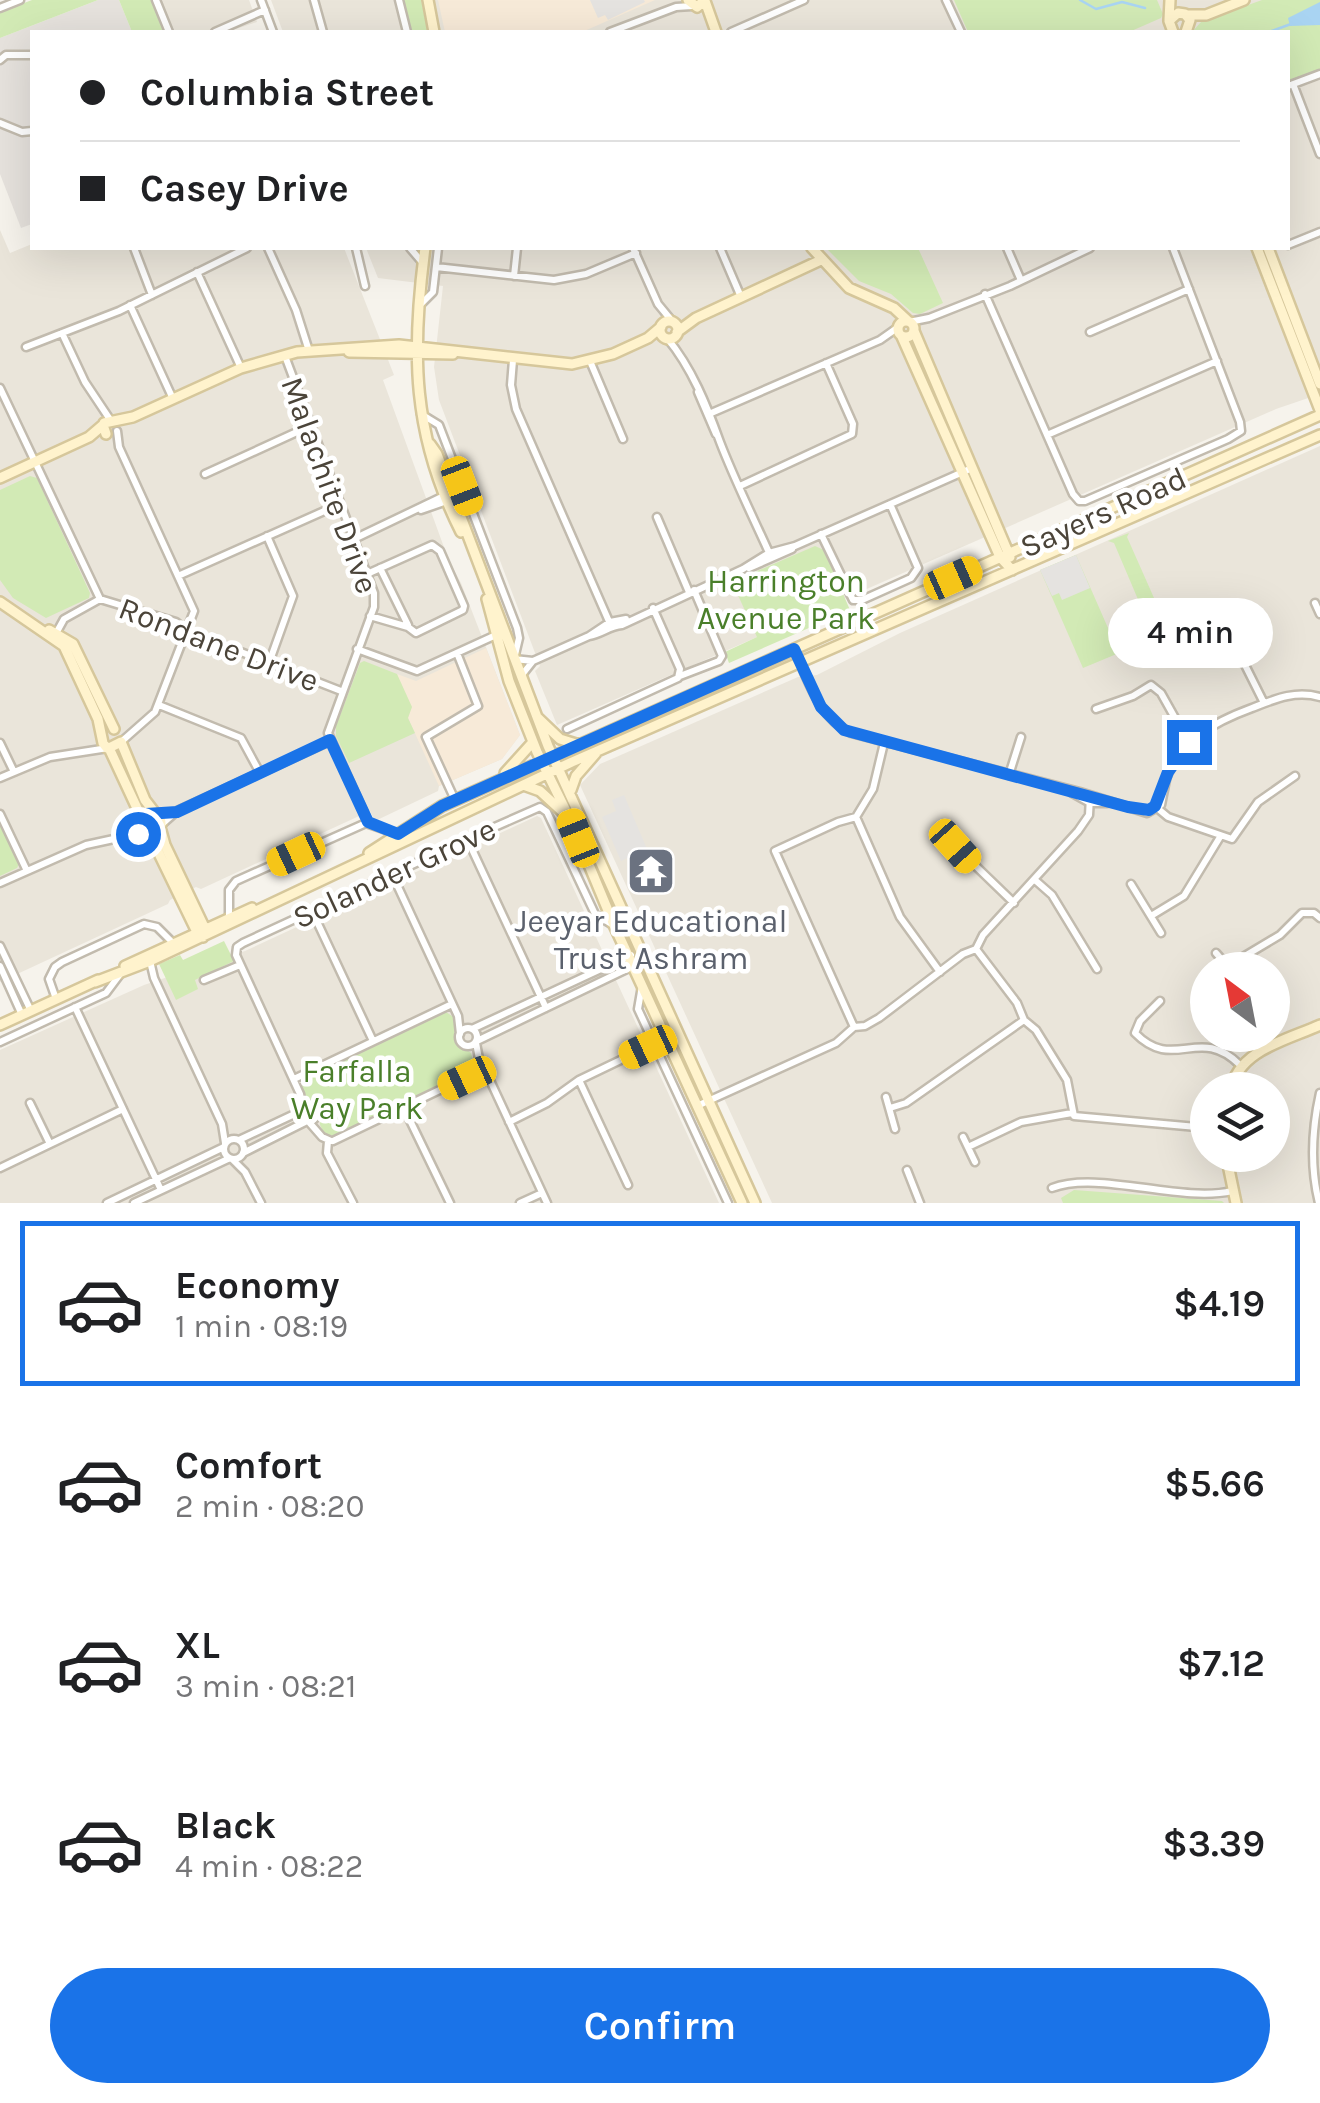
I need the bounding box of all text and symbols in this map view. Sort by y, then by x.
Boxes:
text: Columbia Street [140,70,434,115]
text: Casey Drive [140,166,349,211]
street label: Malachite Drive [273,372,386,598]
car [437,453,487,519]
street label: Sayers Road [1014,459,1192,566]
car [919,552,987,604]
park label: Harrington Avenue Park [697,563,875,637]
street label: Rondane Drive [114,589,324,700]
callout: 4 min [1106,597,1272,667]
text: 4 min [1147,614,1234,651]
route end [1167,720,1212,765]
car [553,805,603,871]
street label: Solander Grove [287,810,501,937]
route start [116,812,161,857]
car [924,814,986,878]
car [262,828,330,880]
temple icon: Jeeyar Educational Trust Ashram [625,845,677,897]
place label: Jeeyar Educational Trust Ashram [515,903,787,977]
north arrow [1190,952,1290,1052]
map controls [1190,952,1290,1172]
car [614,1021,682,1073]
car [433,1052,501,1104]
park label: Farfalla Way Park [291,1053,423,1127]
button: layers [1190,1072,1290,1172]
icon: car [55,1259,145,1349]
text: Economy [175,1263,339,1308]
text: $4.19 [1173,1281,1265,1326]
text: 1 min · 08:19 [175,1308,348,1345]
icon: car [55,1439,145,1529]
text: Comfort [175,1443,322,1488]
text: $5.66 [1164,1461,1265,1506]
text: 2 min · 08:20 [175,1488,364,1525]
icon: car [55,1619,145,1709]
text: XL [175,1623,220,1668]
text: $7.12 [1177,1641,1265,1686]
text: 3 min · 08:21 [175,1668,356,1705]
icon: car [55,1799,145,1889]
text: Black [175,1803,276,1848]
text: $3.39 [1162,1821,1265,1866]
text: 4 min · 08:22 [175,1848,363,1885]
button: Confirm [50,1968,1270,2083]

